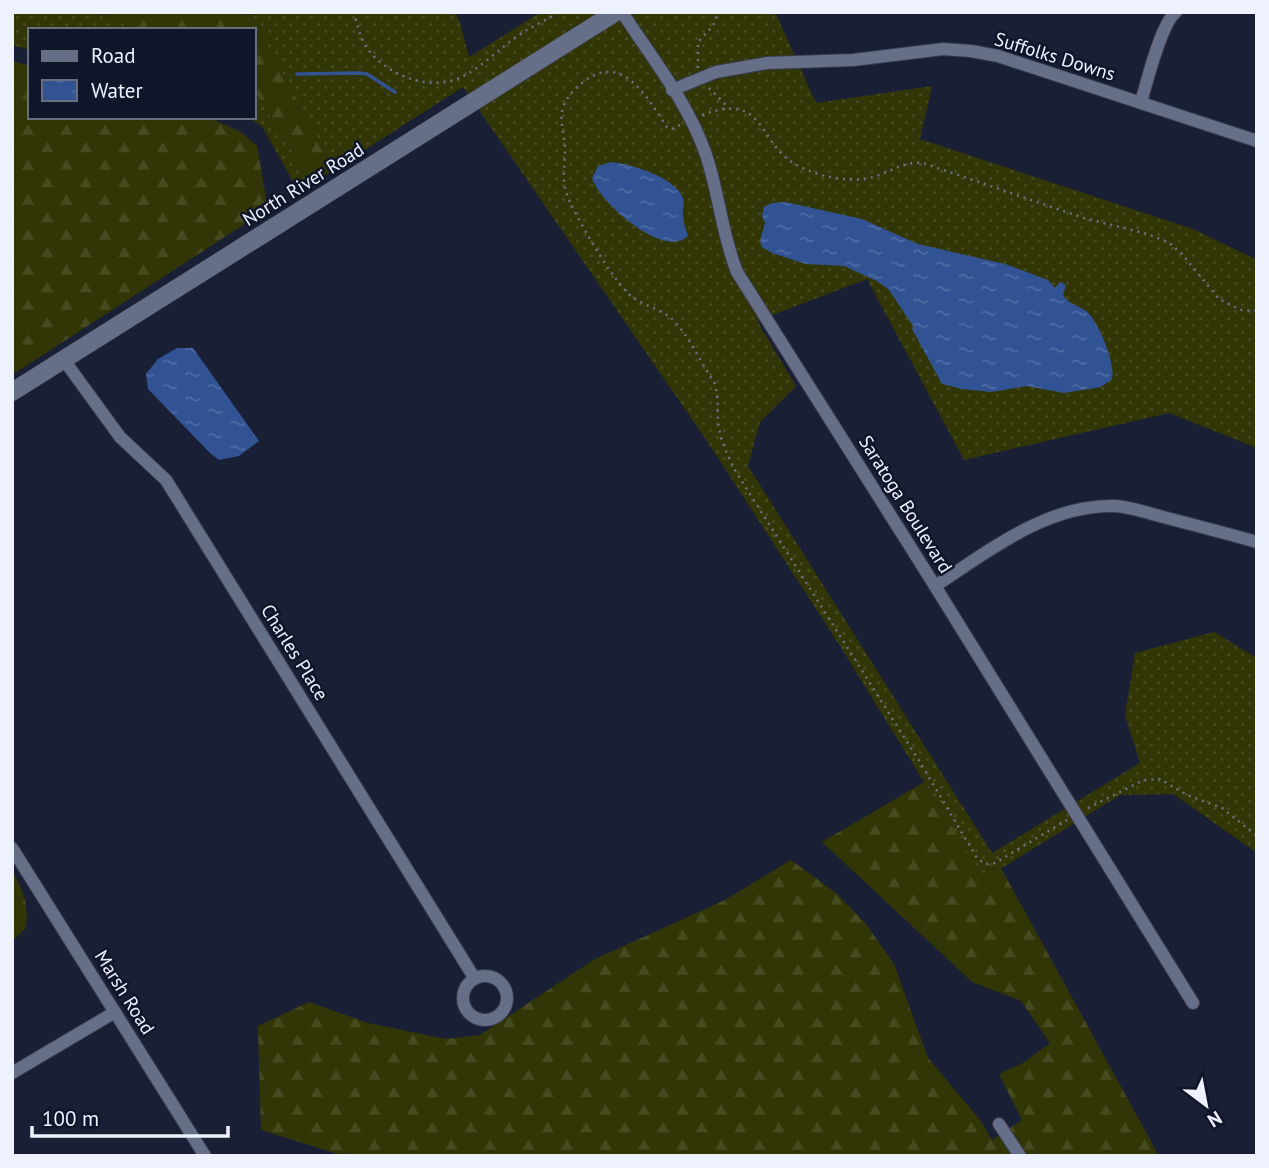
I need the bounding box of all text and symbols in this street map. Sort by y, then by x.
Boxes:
street label: Suffolks Downs [992,26,1118,86]
legend [28,28,256,119]
text: Road [91,42,135,69]
text: Water [91,77,143,104]
street label: North River Road [238,137,368,231]
street label: Saratoga Boulevard [854,431,958,577]
street label: Charles Place [256,600,334,704]
street label: Marsh Road [90,946,160,1038]
north arrow [1171,1070,1241,1140]
scale bar [32,1094,228,1138]
text: 100 m [42,1105,99,1132]
text: N [1203,1106,1227,1133]

